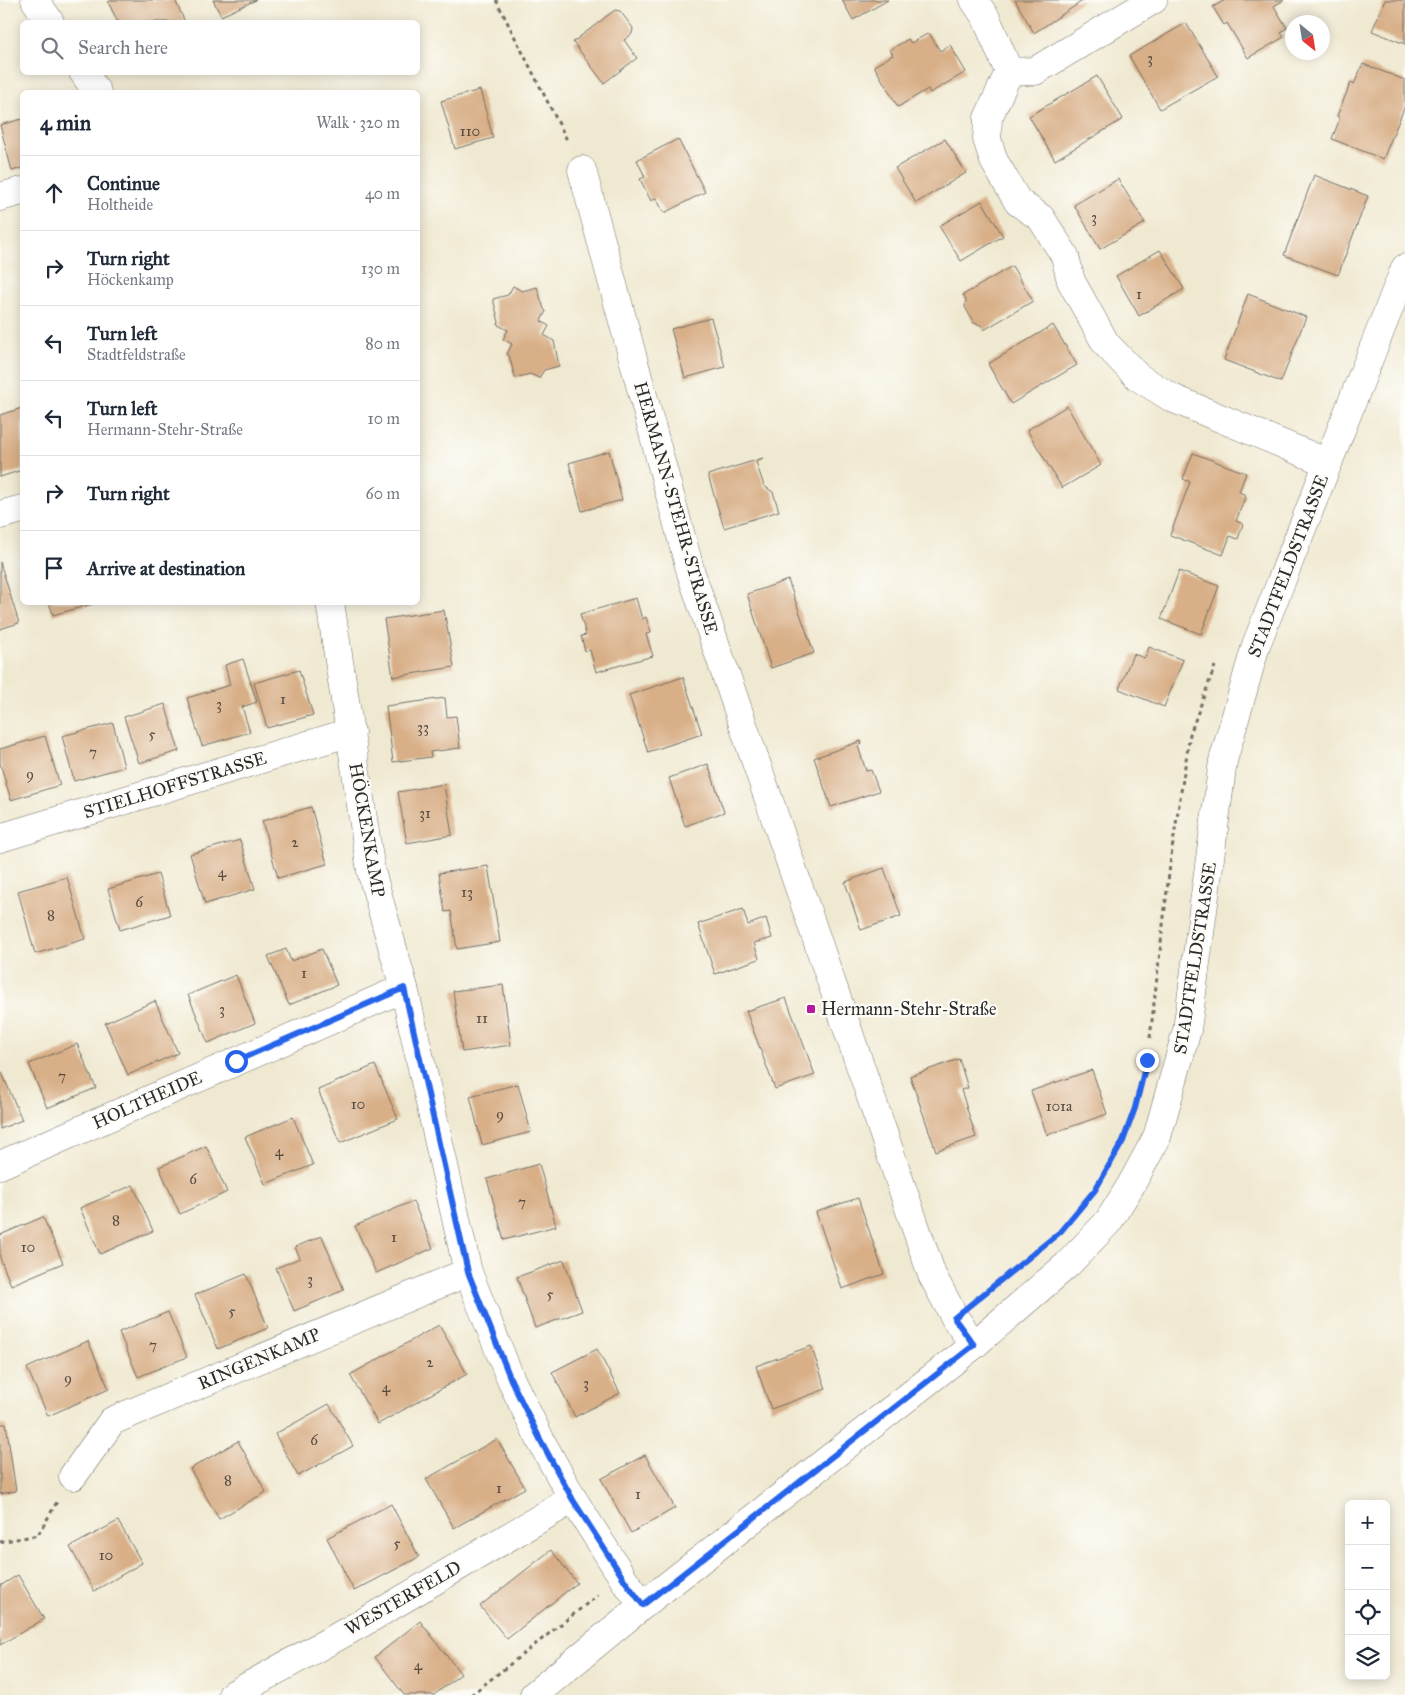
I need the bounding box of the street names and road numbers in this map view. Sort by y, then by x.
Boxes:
street label: HERMANN-STEHR-STRASSE [629,379,723,637]
street label: STADTFELDSTRASSE [1243,471,1333,661]
street label: STIELHOFFSTRASSE [81,747,269,823]
street label: HÖCKENKAMP [344,761,391,899]
street label: STADTFELDSTRASSE [1169,860,1221,1056]
street label: HOLTHEIDE [89,1066,205,1134]
street label: RINGENKAMP [195,1323,323,1395]
street label: WESTERFELD [341,1556,465,1640]

